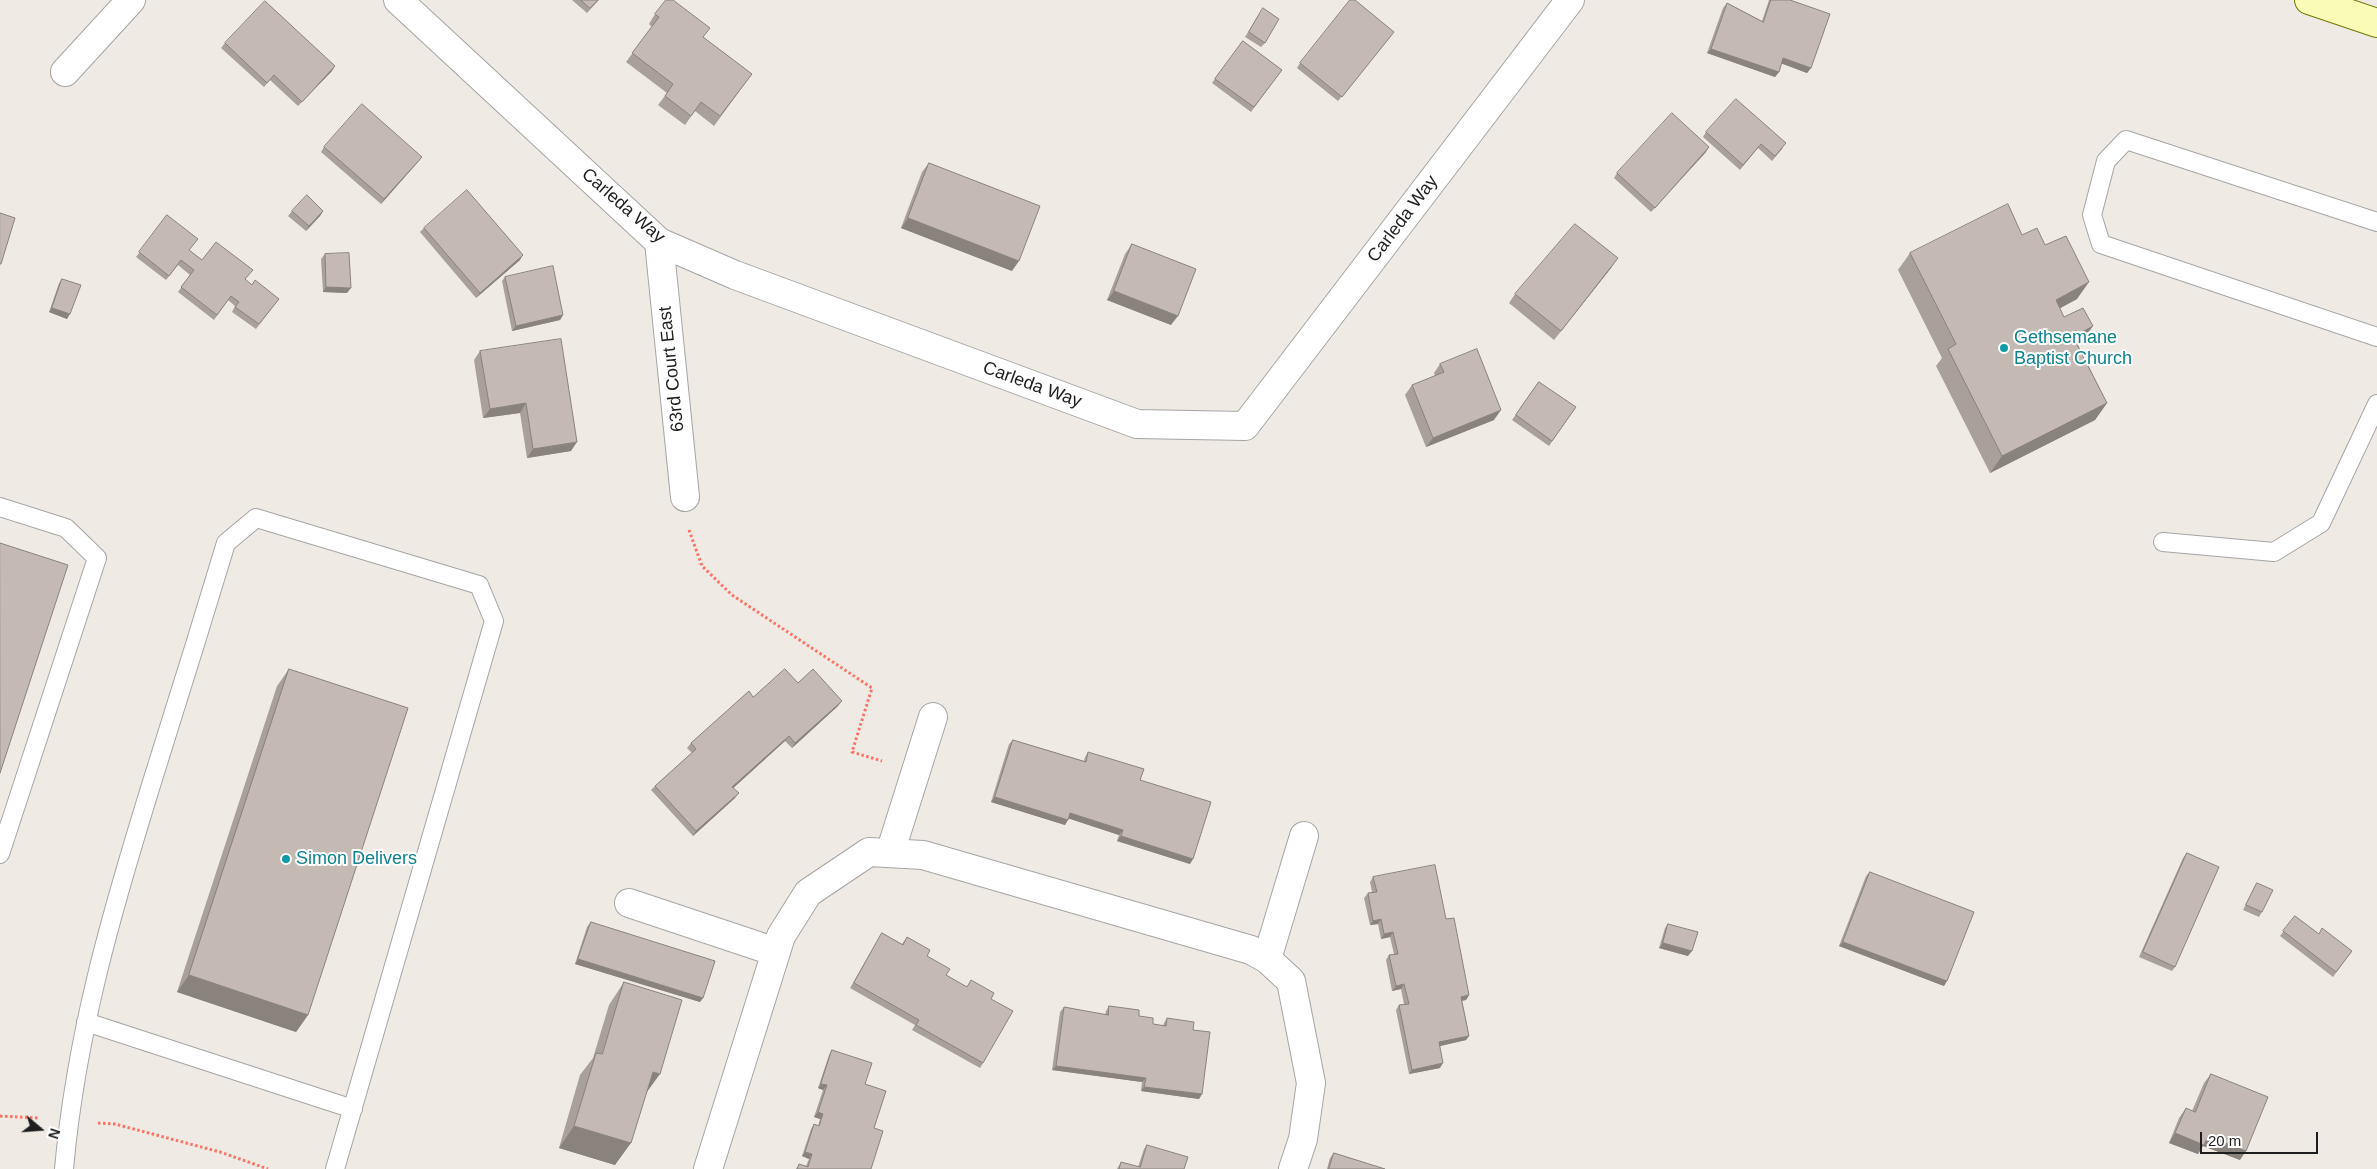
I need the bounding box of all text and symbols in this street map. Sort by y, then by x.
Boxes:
street label: Carleda Way [577,164,669,248]
street label: Carleda Way [1363,171,1443,267]
street label: 63rd Court East [655,305,689,433]
place label: Gethsemane Baptist Church [2014,327,2132,369]
marker: Gethsemane Baptist Church [1998,342,2010,354]
street label: Carleda Way [980,357,1084,413]
place label: Simon Delivers [296,848,417,870]
marker: Simon Delivers [280,853,292,865]
north arrow [15,1104,65,1154]
scale bar [2202,1122,2320,1154]
text: N [45,1126,63,1141]
text: 20 m [2208,1132,2241,1149]

